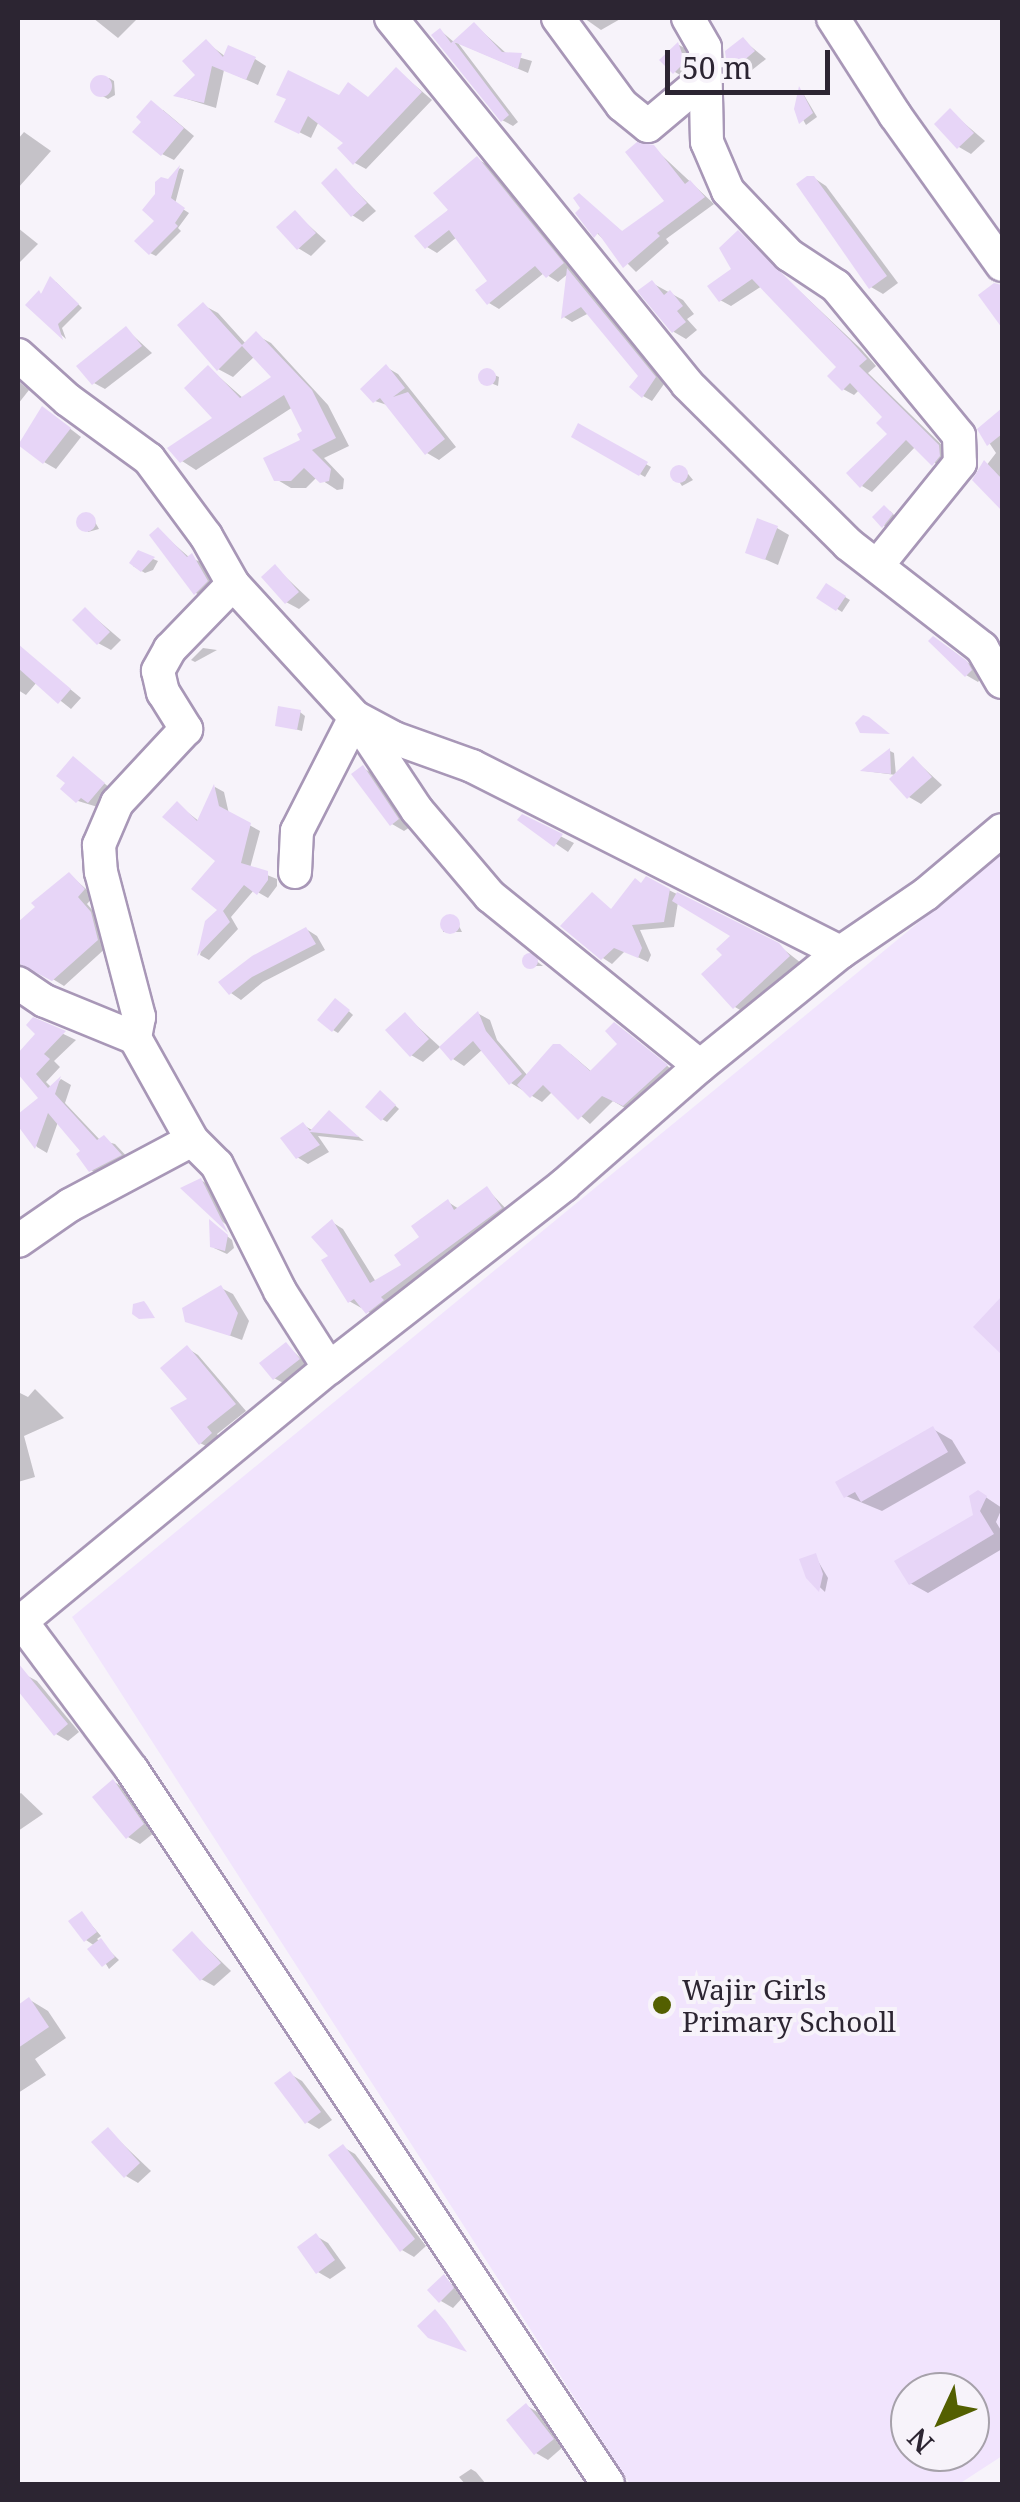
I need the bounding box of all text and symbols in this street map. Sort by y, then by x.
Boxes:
scale bar [670,30,835,92]
text: 50 m [682,47,752,88]
place label: Wajir Girls Primary Schooll [682,1972,896,2038]
marker: Wajir Girls Primary Schooll [651,1994,673,2016]
north arrow [890,2372,990,2472]
text: N [899,2420,941,2463]

